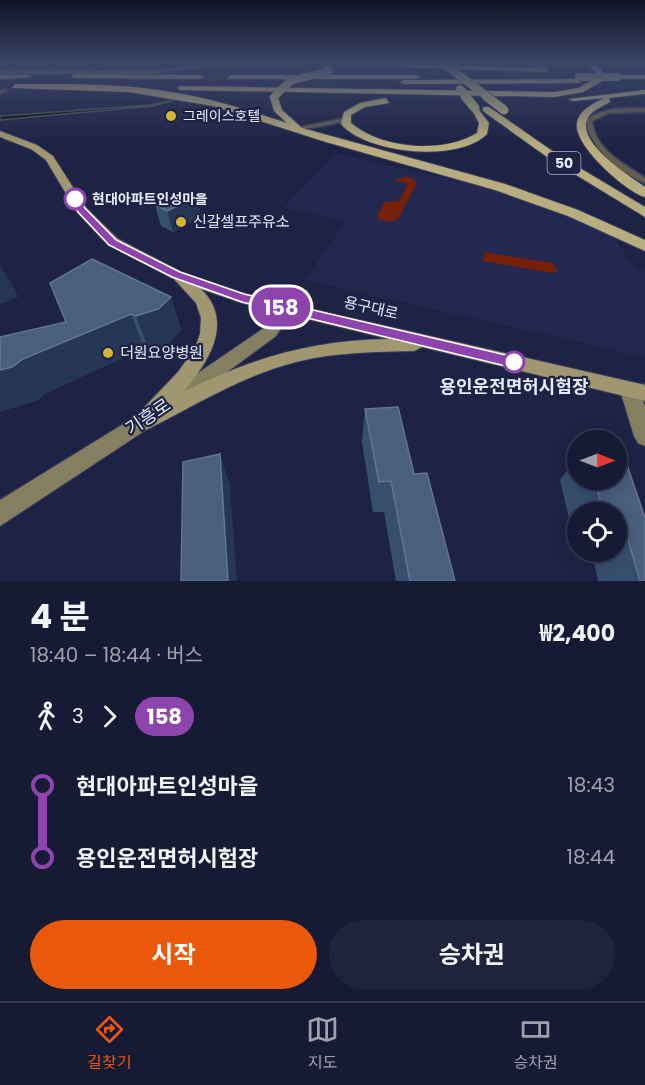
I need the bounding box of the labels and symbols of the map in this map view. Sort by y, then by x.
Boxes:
place label: 그레이스호텔 [183,106,260,126]
marker: 그레이스호텔 [164,109,178,123]
road number: 50 [548,152,580,174]
marker: 현대아파트인성마을 [64,188,86,210]
place label: 현대아파트인성마을 [92,189,208,209]
place label: 신갈셀프주유소 [193,211,290,232]
marker: 신갈셀프주유소 [174,215,188,229]
line badge: 158 [246,288,316,326]
street label: 용구대로 [342,291,400,324]
place label: 더원요양병원 [120,342,203,363]
marker: 더원요양병원 [101,346,115,360]
marker: 용인운전면허시험장 [503,351,525,373]
place label: 용인운전면허시험장 [439,374,589,399]
street label: 기흥로 [120,392,175,441]
north arrow [567,430,627,490]

